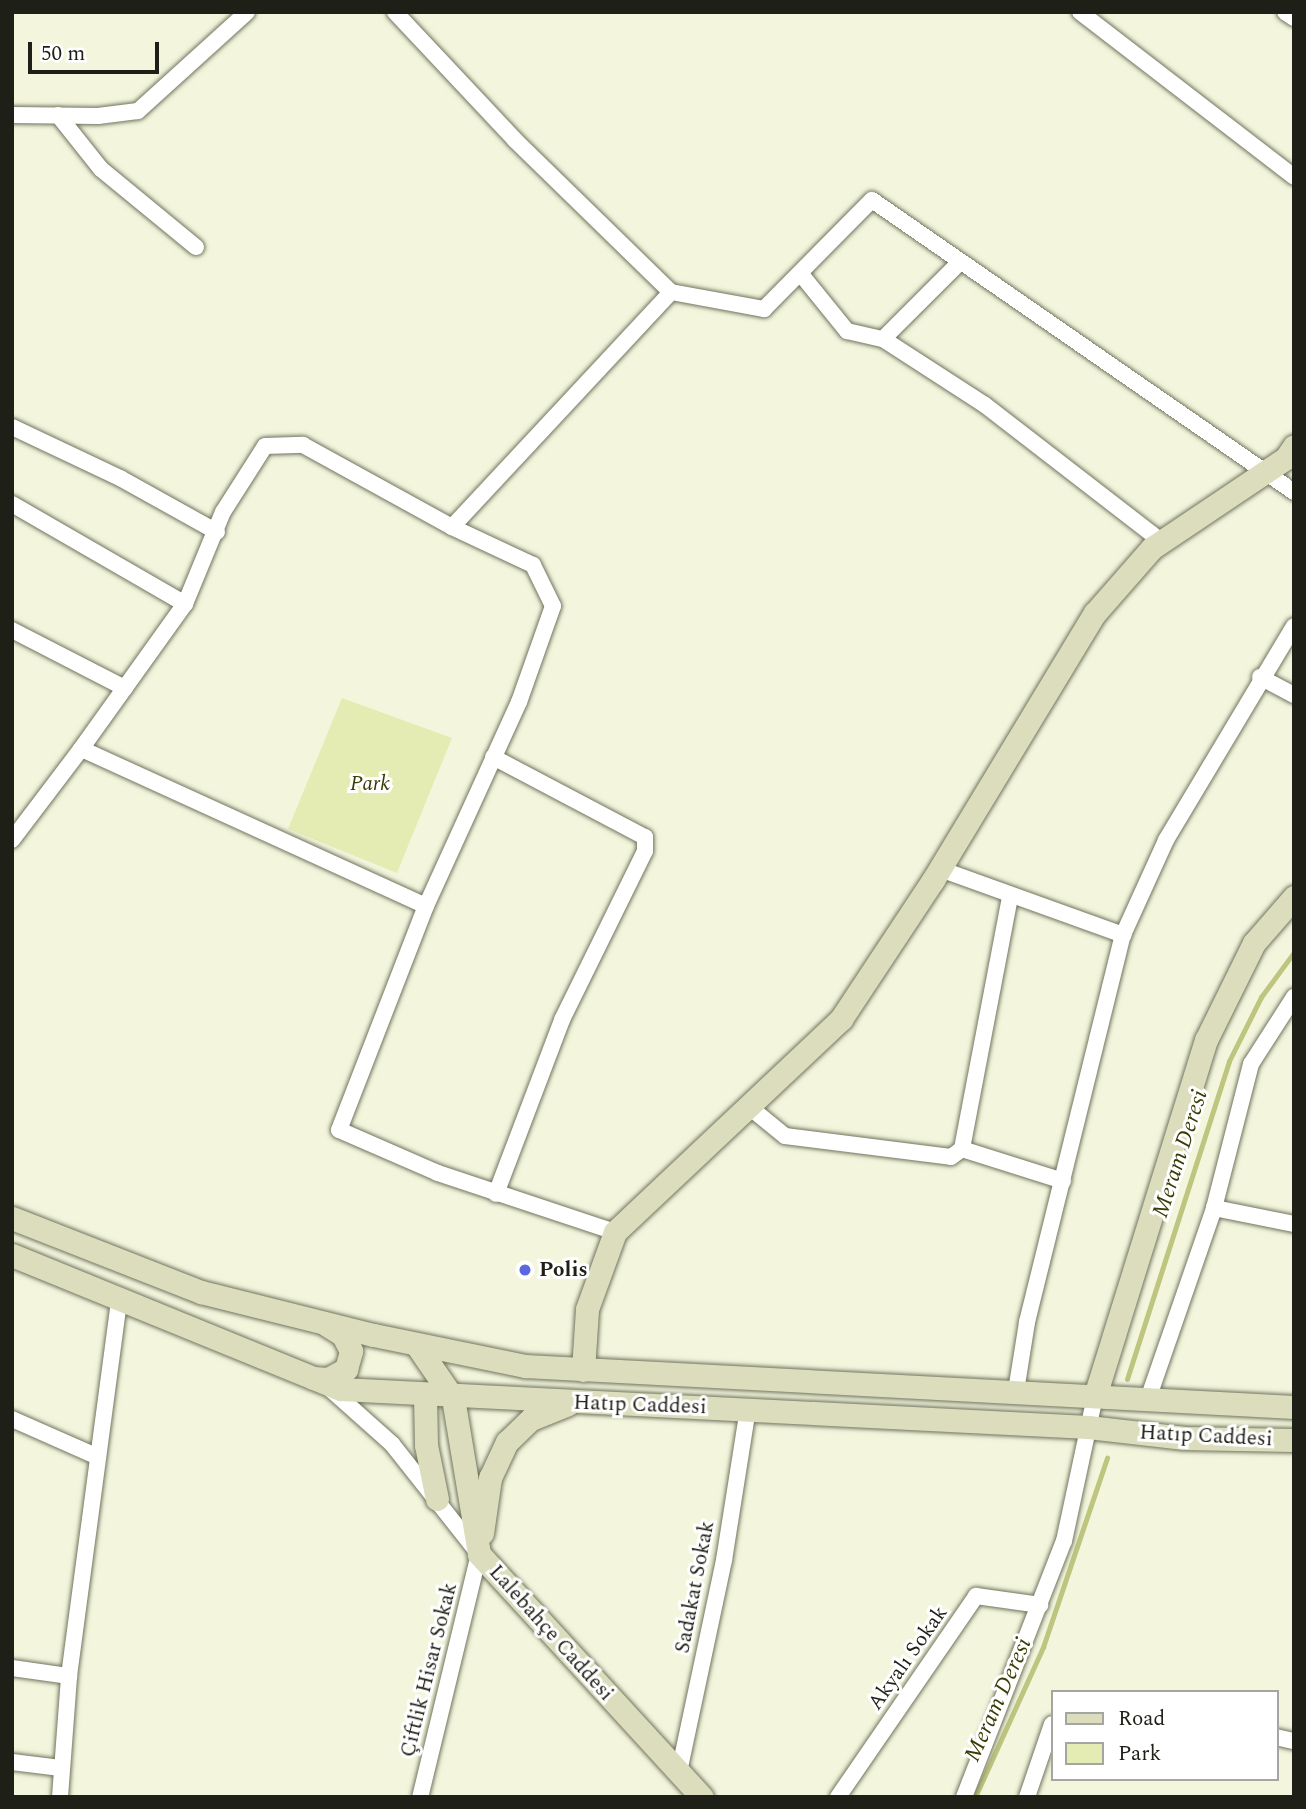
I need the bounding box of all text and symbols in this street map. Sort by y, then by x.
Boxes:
scale bar [32,28,163,72]
text: 50 m [41,38,85,70]
park label: Park [350,771,390,797]
water label: Meram Deresi [1147,1087,1215,1221]
place label: Polis [539,1257,588,1283]
marker: Polis [517,1262,533,1278]
street label: Hatıp Caddesi [573,1390,707,1420]
street label: Hatıp Caddesi [1139,1420,1273,1452]
street label: Sadakat Sokak [670,1519,720,1655]
street label: Lalebahçe Caddesi [483,1560,619,1706]
street label: Çiftlik Hisar Sokak [395,1580,463,1760]
street label: Akyalı Sokak [863,1601,953,1715]
water label: Meram Deresi [959,1634,1039,1766]
legend [1050,1690,1278,1781]
text: Road [1118,1703,1165,1735]
text: Park [1118,1738,1161,1770]

